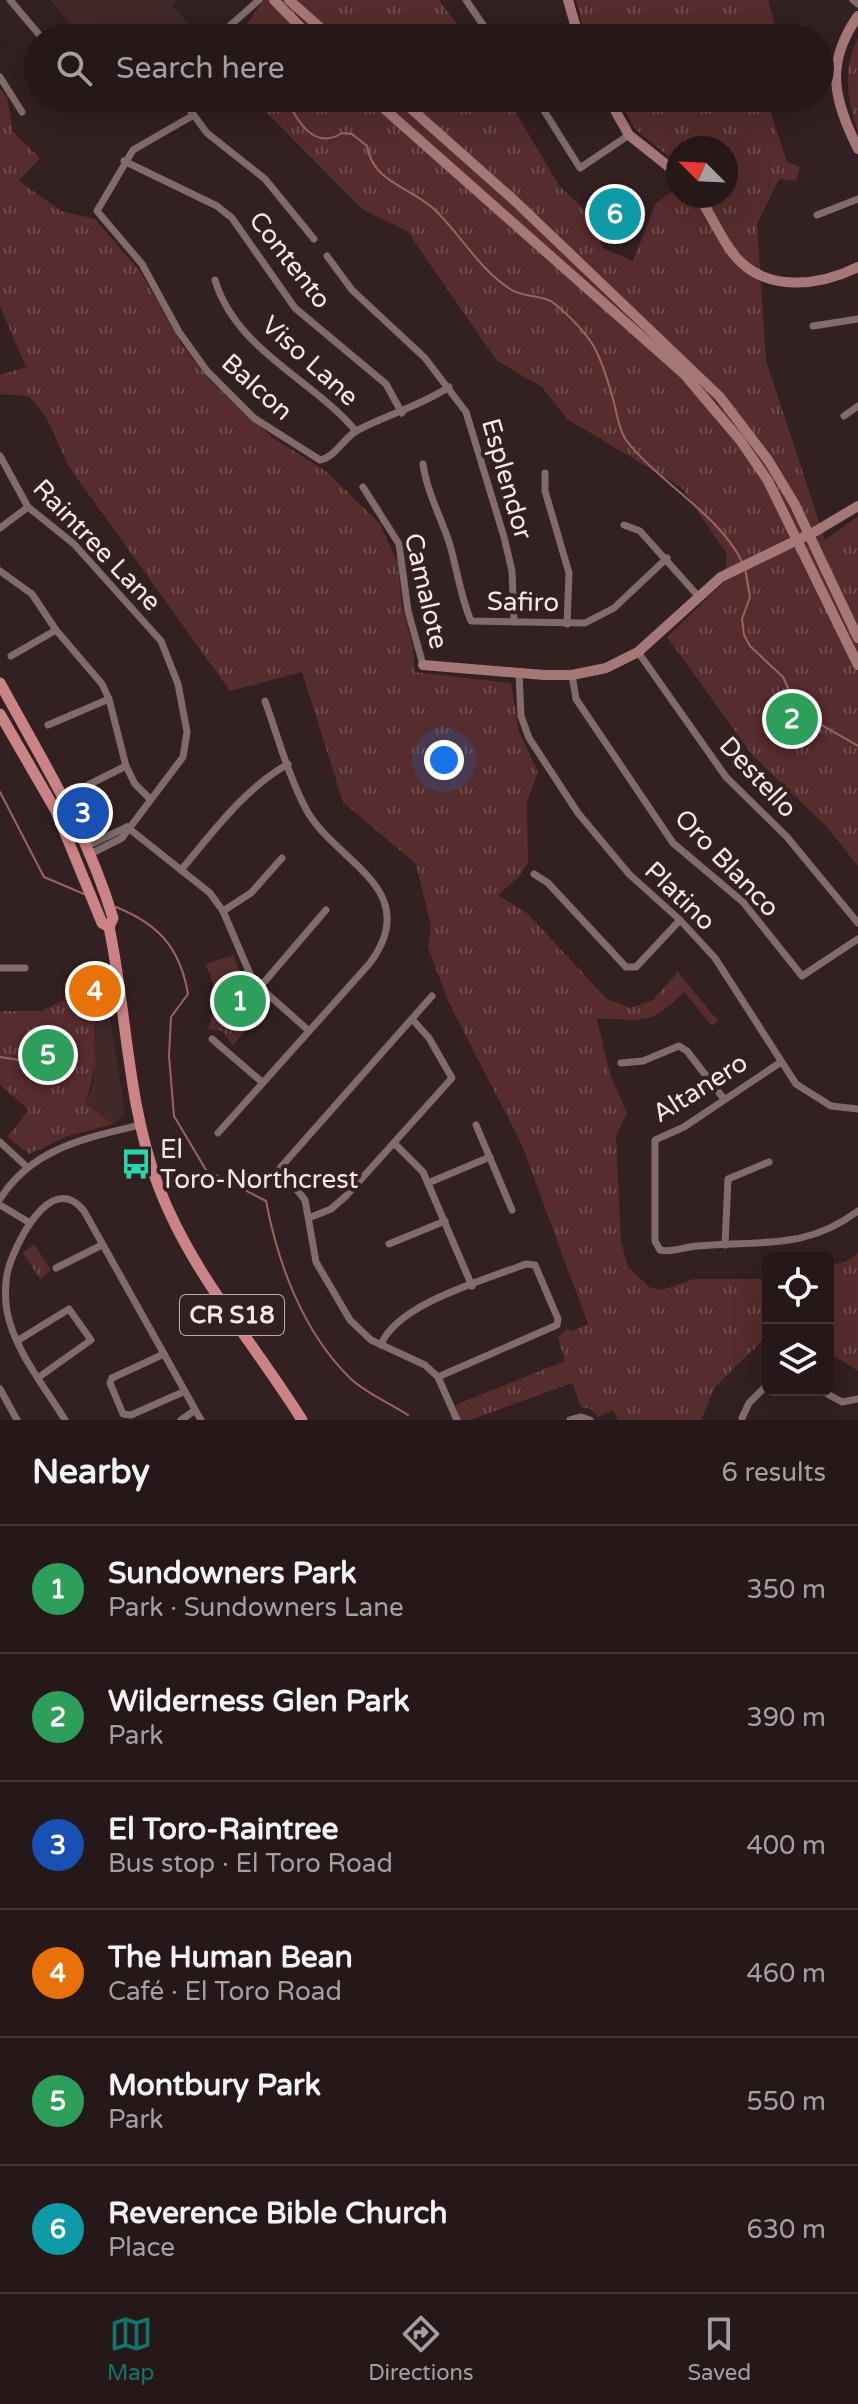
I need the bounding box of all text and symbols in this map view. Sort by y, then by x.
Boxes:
search box [24,24,834,112]
icon: search [52,46,96,90]
text: Search here [116,50,285,87]
north arrow [666,136,738,208]
pin: 6 [589,184,641,244]
street label: Contento [243,205,337,315]
street label: Viso Lane [255,310,365,412]
street label: Balcon [215,347,299,427]
street label: Esplendor [475,415,539,543]
street label: Raintree Lane [26,473,168,617]
street label: Camalote [398,530,454,652]
street label: Safiro [487,586,559,618]
pin: 2 [766,689,818,749]
street label: Destello [713,730,803,824]
your location [424,740,464,780]
pin: 3 [57,783,109,843]
street label: Oro Blanco [668,803,786,923]
street label: Platino [638,855,722,937]
pin: 4 [69,961,121,1021]
pin: 1 [214,971,266,1031]
pin: 5 [22,1025,74,1085]
street label: Altanero [647,1047,753,1129]
place label: El Toro-Northcrest [160,1134,359,1195]
bus stop icon: El Toro-Northcrest [119,1147,153,1181]
map controls [762,1252,834,1396]
button: locate [762,1252,834,1324]
road number: CR S18 [180,1295,284,1335]
button: layers [762,1324,834,1396]
text: Nearby [32,1452,150,1493]
text: 6 results [721,1457,826,1488]
text: Sundowners Park [108,1555,357,1592]
text: 1 [50,1574,66,1605]
text: 350 m [746,1574,826,1605]
text: Park · Sundowners Lane [108,1592,404,1623]
text: Wilderness Glen Park [108,1683,410,1720]
text: 2 [50,1702,66,1733]
text: 390 m [746,1702,826,1733]
text: Park [108,1720,164,1751]
text: El Toro-Raintree [108,1811,339,1848]
text: 3 [50,1830,66,1861]
text: 400 m [746,1830,826,1861]
text: Bus stop · El Toro Road [108,1848,393,1879]
text: The Human Bean [108,1939,353,1976]
text: 4 [50,1958,66,1989]
text: 460 m [746,1958,826,1989]
text: Café · El Toro Road [108,1976,342,2007]
text: Montbury Park [108,2067,321,2104]
text: 5 [50,2086,66,2117]
text: 550 m [746,2086,826,2117]
text: Park [108,2104,164,2135]
text: Reverence Bible Church [108,2195,448,2232]
text: 6 [50,2214,66,2245]
text: 630 m [746,2214,826,2245]
text: Place [108,2232,175,2263]
tab: Map [107,2312,154,2386]
tab: Directions [368,2312,474,2386]
tab: Saved [687,2312,751,2386]

